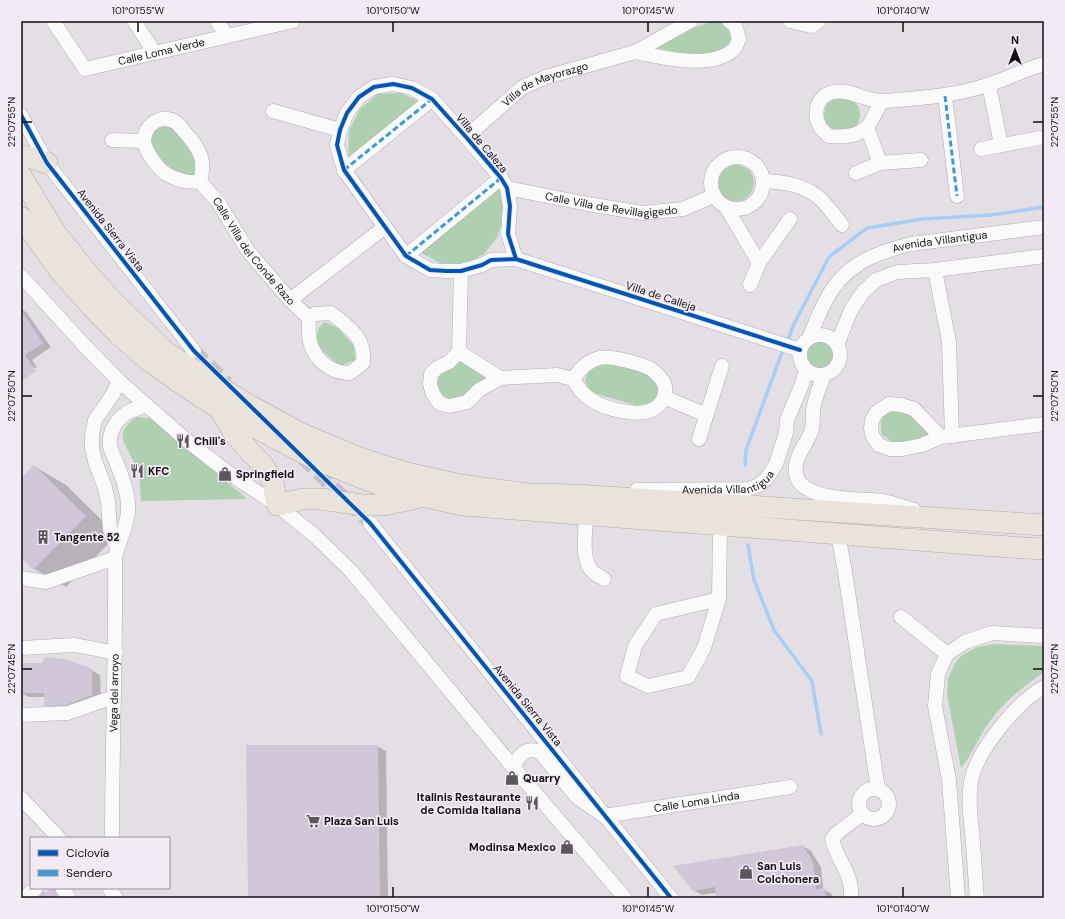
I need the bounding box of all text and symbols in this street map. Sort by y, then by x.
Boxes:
text: 101°01'55"W [112,4,165,17]
text: 101°01'50"W [366,4,420,17]
text: 101°01'45"W [622,4,674,17]
text: 101°01'40"W [876,4,930,17]
north arrow [995,30,1035,70]
text: N [1011,33,1019,47]
street label: Calle Loma Verde [116,35,206,68]
street label: Villa de Mayorazgo [499,59,590,110]
text: 22°07'55"N [5,97,18,147]
text: 22°07'55"N [1048,97,1061,147]
street label: Villa de Caleza [453,110,511,176]
street label: Avenida Sierra Vista [74,186,148,274]
street label: Calle Villa de Revillagigedo [544,189,678,220]
street label: Calle Villa del Conde Razo [210,194,298,308]
street label: Avenida Villantigua [890,227,988,256]
street label: Villa de Calleja [624,278,698,314]
text: 22°07'50"N [5,370,18,422]
text: 22°07'50"N [1048,370,1061,422]
restaurant icon: Chili's [175,433,191,449]
place label: Chili's [194,434,226,448]
restaurant icon: KFC [129,463,145,479]
place label: KFC [148,464,169,478]
shop icon: Springfield [217,466,233,482]
place label: Springfield [236,467,294,481]
street label: Avenida Villantigua [682,468,777,497]
building icon: Tangente 52 [35,529,51,545]
place label: Tangente 52 [54,530,120,544]
text: 22°07'45"N [5,644,18,694]
text: 22°07'45"N [1048,644,1061,694]
street label: Vega del arroyo [106,654,122,732]
street label: Avenida Sierra Vista [491,661,565,749]
shop icon: Quarry [504,770,520,786]
place label: Quarry [523,771,561,785]
street label: Calle Loma Linda [653,788,740,815]
place label: Italinis Restaurante de Comida Italiana [417,790,521,817]
restaurant icon: Italinis Restaurante de Comida Italiana [524,795,540,811]
supermarket icon: Plaza San Luis [305,813,321,829]
place label: Plaza San Luis [324,814,399,828]
legend [30,837,170,889]
shop icon: Modinsa Mexico [559,839,575,855]
place label: Modinsa Mexico [469,840,556,854]
text: Ciclovía [66,845,109,861]
place label: San Luis Colchonera [757,859,819,886]
shop icon: San Luis Colchonera [738,864,754,880]
text: Sendero [66,865,112,881]
text: 101°01'50"W [366,902,420,915]
text: 101°01'45"W [622,902,674,915]
text: 101°01'40"W [876,902,930,915]

